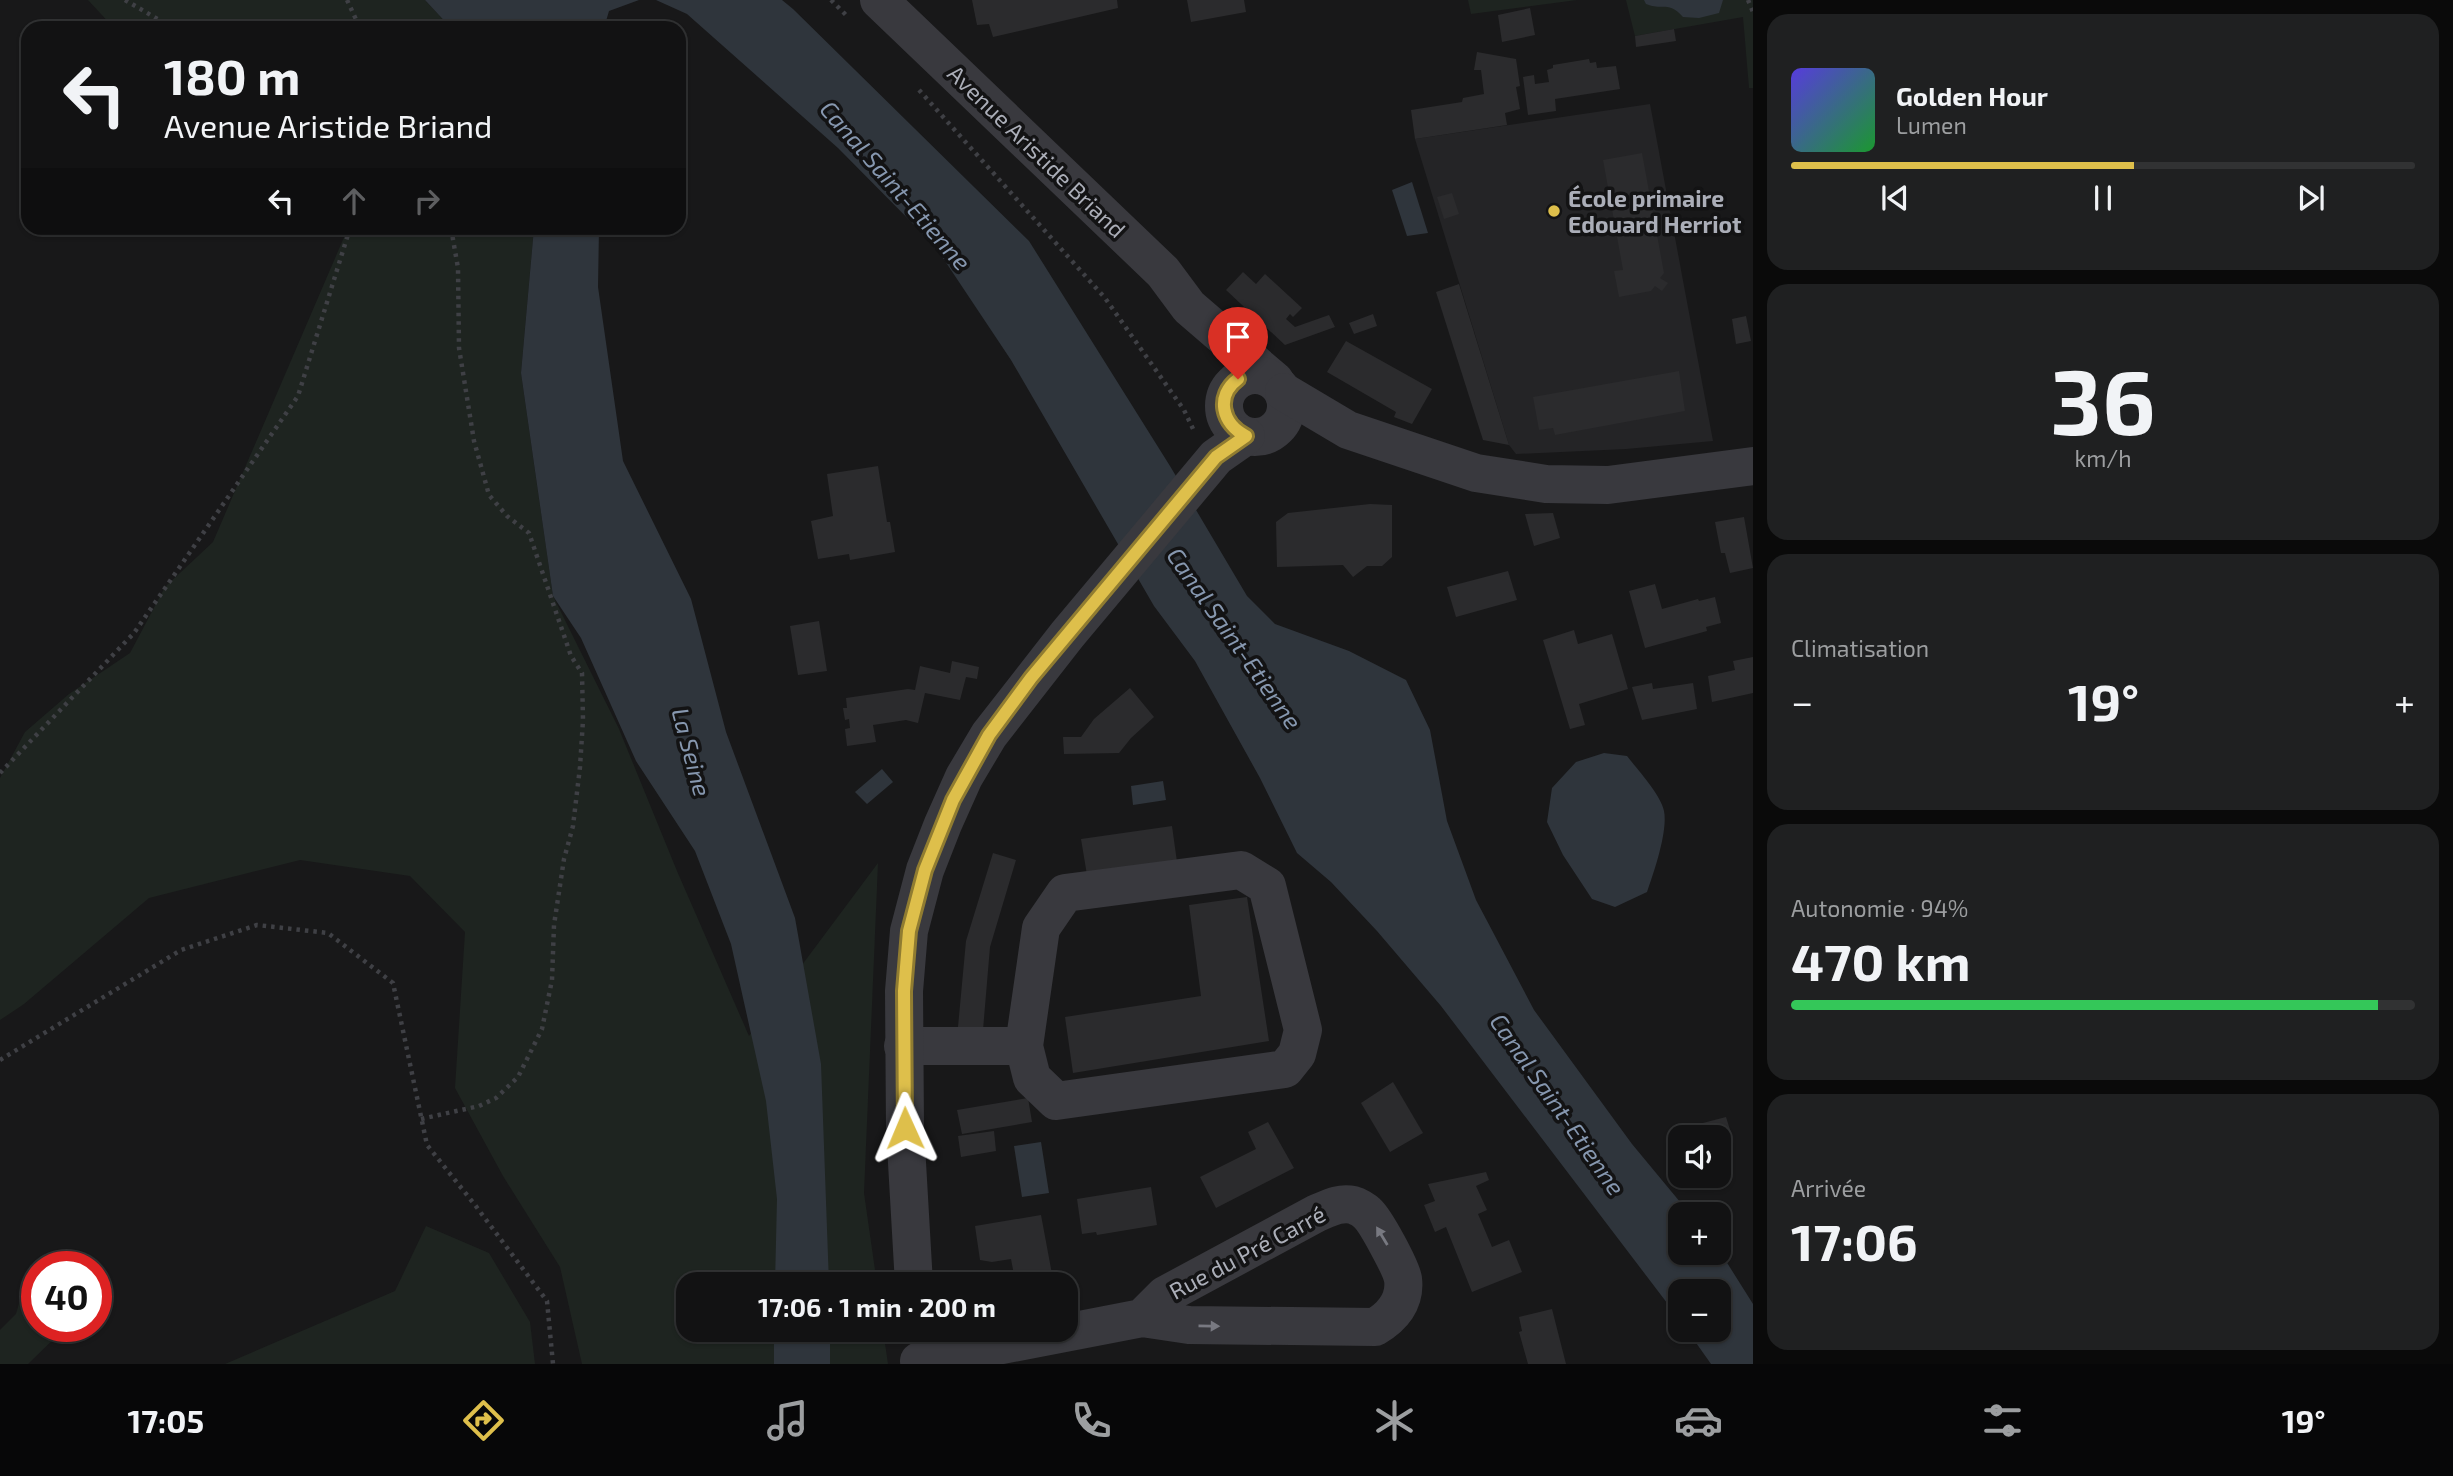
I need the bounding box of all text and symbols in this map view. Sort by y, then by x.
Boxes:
text: 180 m [164,46,300,105]
icon: left [49,49,140,140]
street label: Avenue Aristide Briand [942,59,1132,243]
text: Golden Hour [1896,80,2048,111]
water label: Canal Saint-Etienne [814,94,978,276]
text: Avenue Aristide Briand [164,106,492,144]
text: Lumen [1896,111,1967,139]
icon: previous [1876,179,1914,217]
icon: pause [2084,179,2122,217]
icon: next [2292,179,2330,217]
icon: left [262,182,300,220]
icon: ahead [335,182,373,220]
icon: right [408,182,446,220]
place label: École primaire Edouard Herriot [1568,184,1742,238]
marker: École primaire Edouard Herriot [1546,203,1562,219]
pin [1208,307,1268,379]
icon: arrive [1219,318,1257,356]
text: 36 [2050,344,2156,453]
text: km/h [2074,444,2132,472]
water label: Canal Saint-Etienne [1161,542,1309,735]
text: Climatisation [1791,634,1929,662]
text: 19° [2068,669,2139,731]
text: − [1791,678,1813,724]
text: + [2394,678,2415,724]
water label: La Seine [666,705,718,799]
text: Autonomie · 94% [1791,894,1968,922]
text: 470 km [1791,929,1971,991]
water label: Canal Saint-Etienne [1484,1008,1632,1201]
position arrow [868,1091,942,1165]
map controls [1668,1125,1731,1342]
button: sound [1668,1125,1731,1188]
text: Arrivée [1791,1174,1866,1202]
street label: Rue du Pré Carré [1164,1199,1330,1305]
button: + [1668,1202,1731,1265]
text: 17:06 [1791,1209,1918,1271]
one-way arrow [1375,1227,1388,1246]
speed limit sign: 40 [21,1251,112,1342]
button: − [1668,1279,1731,1342]
text: 17:06 · 1 min · 200 m [758,1291,996,1322]
one-way arrow [1199,1320,1221,1332]
icon: directions [459,1396,508,1445]
icon: music [763,1396,812,1445]
icon: phone [1067,1396,1116,1445]
icon: climate [1370,1396,1419,1445]
icon: car [1674,1396,1723,1445]
icon: filters [1978,1396,2027,1445]
text: 17:05 [127,1401,204,1439]
text: 19° [2282,1401,2326,1439]

